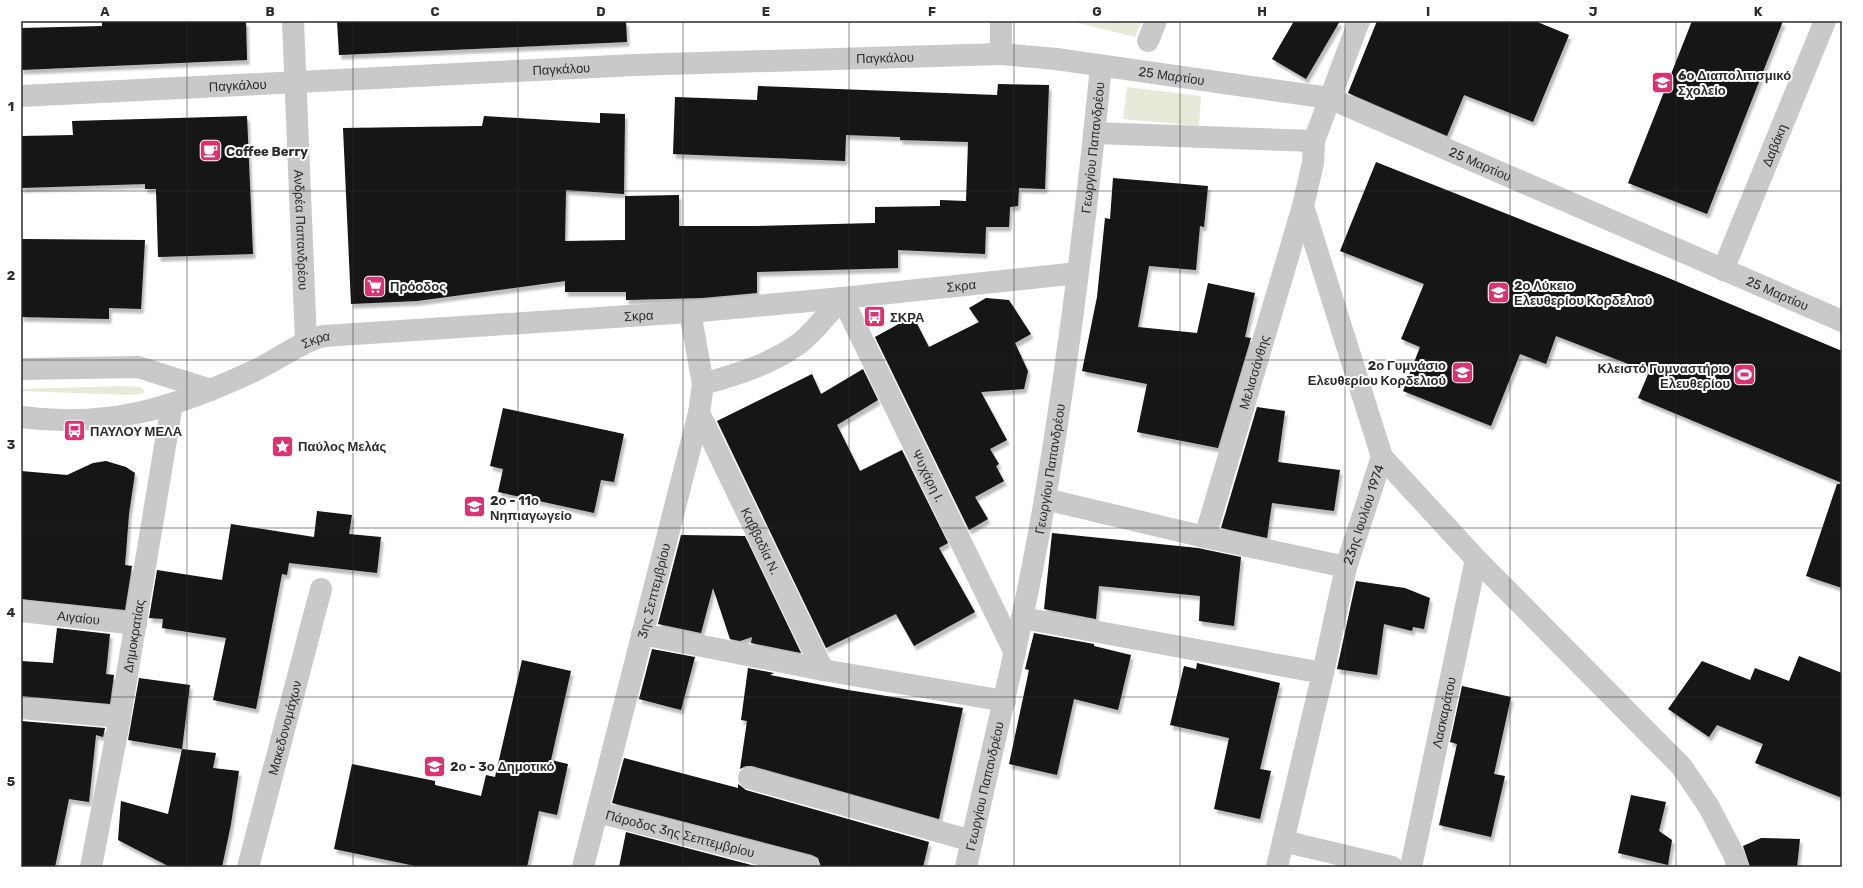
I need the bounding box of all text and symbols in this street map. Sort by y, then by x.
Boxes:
text: A [100,4,110,19]
text: B [265,4,275,19]
text: C [430,4,440,19]
text: D [596,4,606,19]
text: E [762,4,770,19]
text: F [928,4,936,19]
text: G [1092,4,1102,19]
text: H [1257,4,1267,19]
text: I [1426,4,1430,19]
text: J [1589,4,1597,19]
text: K [1754,4,1763,19]
street label: Παγκάλου [856,50,914,66]
street label: Παγκάλου [532,60,591,78]
street label: 25 Μαρτίου [1138,64,1206,88]
place label: 6ο Διαπολιτισμικό Σχολείο [1678,68,1791,98]
school or university icon: 6ο Διαπολιτισμικό Σχολείο [1649,69,1675,95]
street label: Παγκάλου [208,77,267,94]
street label: Γεωργίου Παπανδρέου [1078,81,1107,214]
text: 1 [8,99,14,114]
street label: Δαβάκη [1759,122,1790,169]
cafe icon: Coffee Berry [197,138,223,164]
place label: Coffee Berry [226,144,308,159]
street label: 25 Μαρτίου [1447,144,1514,184]
street label: Ανδρέα Παπανδρέου [291,169,311,290]
text: 2 [7,268,15,283]
supermarket icon: Πρόοδος [361,273,387,299]
street label: 25 Μαρτίου [1744,273,1811,314]
street label: Σκρα [946,277,977,295]
place label: 2ο Λύκειο Ελευθερίου Κορδελιού [1514,278,1653,308]
place label: Πρόοδος [390,279,446,294]
school or university icon: 2ο Λύκειο Ελευθερίου Κορδελιού [1485,279,1511,305]
bus stop icon: ΣΚΡΑ [862,304,888,330]
street label: Σκρα [623,307,654,324]
place label: ΣΚΡΑ [890,310,925,325]
street label: Σκρα [299,329,331,352]
street label: Μελισσάνθης [1236,333,1272,411]
place label: 2ο Γυμνάσιο Ελευθερίου Κορδελιού [1308,358,1446,388]
school or university icon: 2ο Γυμνάσιο Ελευθερίου Κορδελιού [1449,359,1475,385]
place label: Κλειστό Γυμναστήριο Ελευθερίου [1597,361,1730,391]
sports icon: Κλειστό Γυμναστήριο Ελευθερίου [1732,362,1758,388]
street label: Γεωργίου Παπανδρέου [1032,403,1068,535]
bus stop icon: ΠΑΥΛΟΥ ΜΕΛΑ [61,418,87,444]
place label: ΠΑΥΛΟΥ ΜΕΛΑ [90,424,183,439]
place icon: Παύλος Μελάς [269,433,295,459]
text: 3 [7,437,16,452]
place label: Παύλος Μελάς [298,439,387,454]
street label: Ψυχάρη Ι. [909,447,947,505]
street label: 23ης Ιουλίου 1974 [1340,463,1387,567]
place label: 2ο - 11ο Νηπιαγωγείο [490,493,572,523]
school or university icon: 2ο - 11ο Νηπιαγωγείο [461,494,487,520]
street label: Καββαδία Ν. [738,505,783,577]
street label: 3ης Σεπτεμβρίου [635,542,673,640]
street label: Δημοκρατίας [121,598,147,674]
text: 4 [7,605,16,620]
street label: Αιγαίου [56,608,101,628]
street label: Λασκαράτου [1429,676,1459,749]
street label: Μακεδονομάχων [265,679,305,777]
street label: Γεωργίου Παπανδρέου [963,720,1007,852]
school or university icon: 2ο - 3ο Δημοτικό [421,753,447,779]
place label: 2ο - 3ο Δημοτικό [450,759,554,774]
text: 5 [7,774,15,789]
street label: Πάροδος 3ης Σεπτεμβρίου [604,807,756,861]

